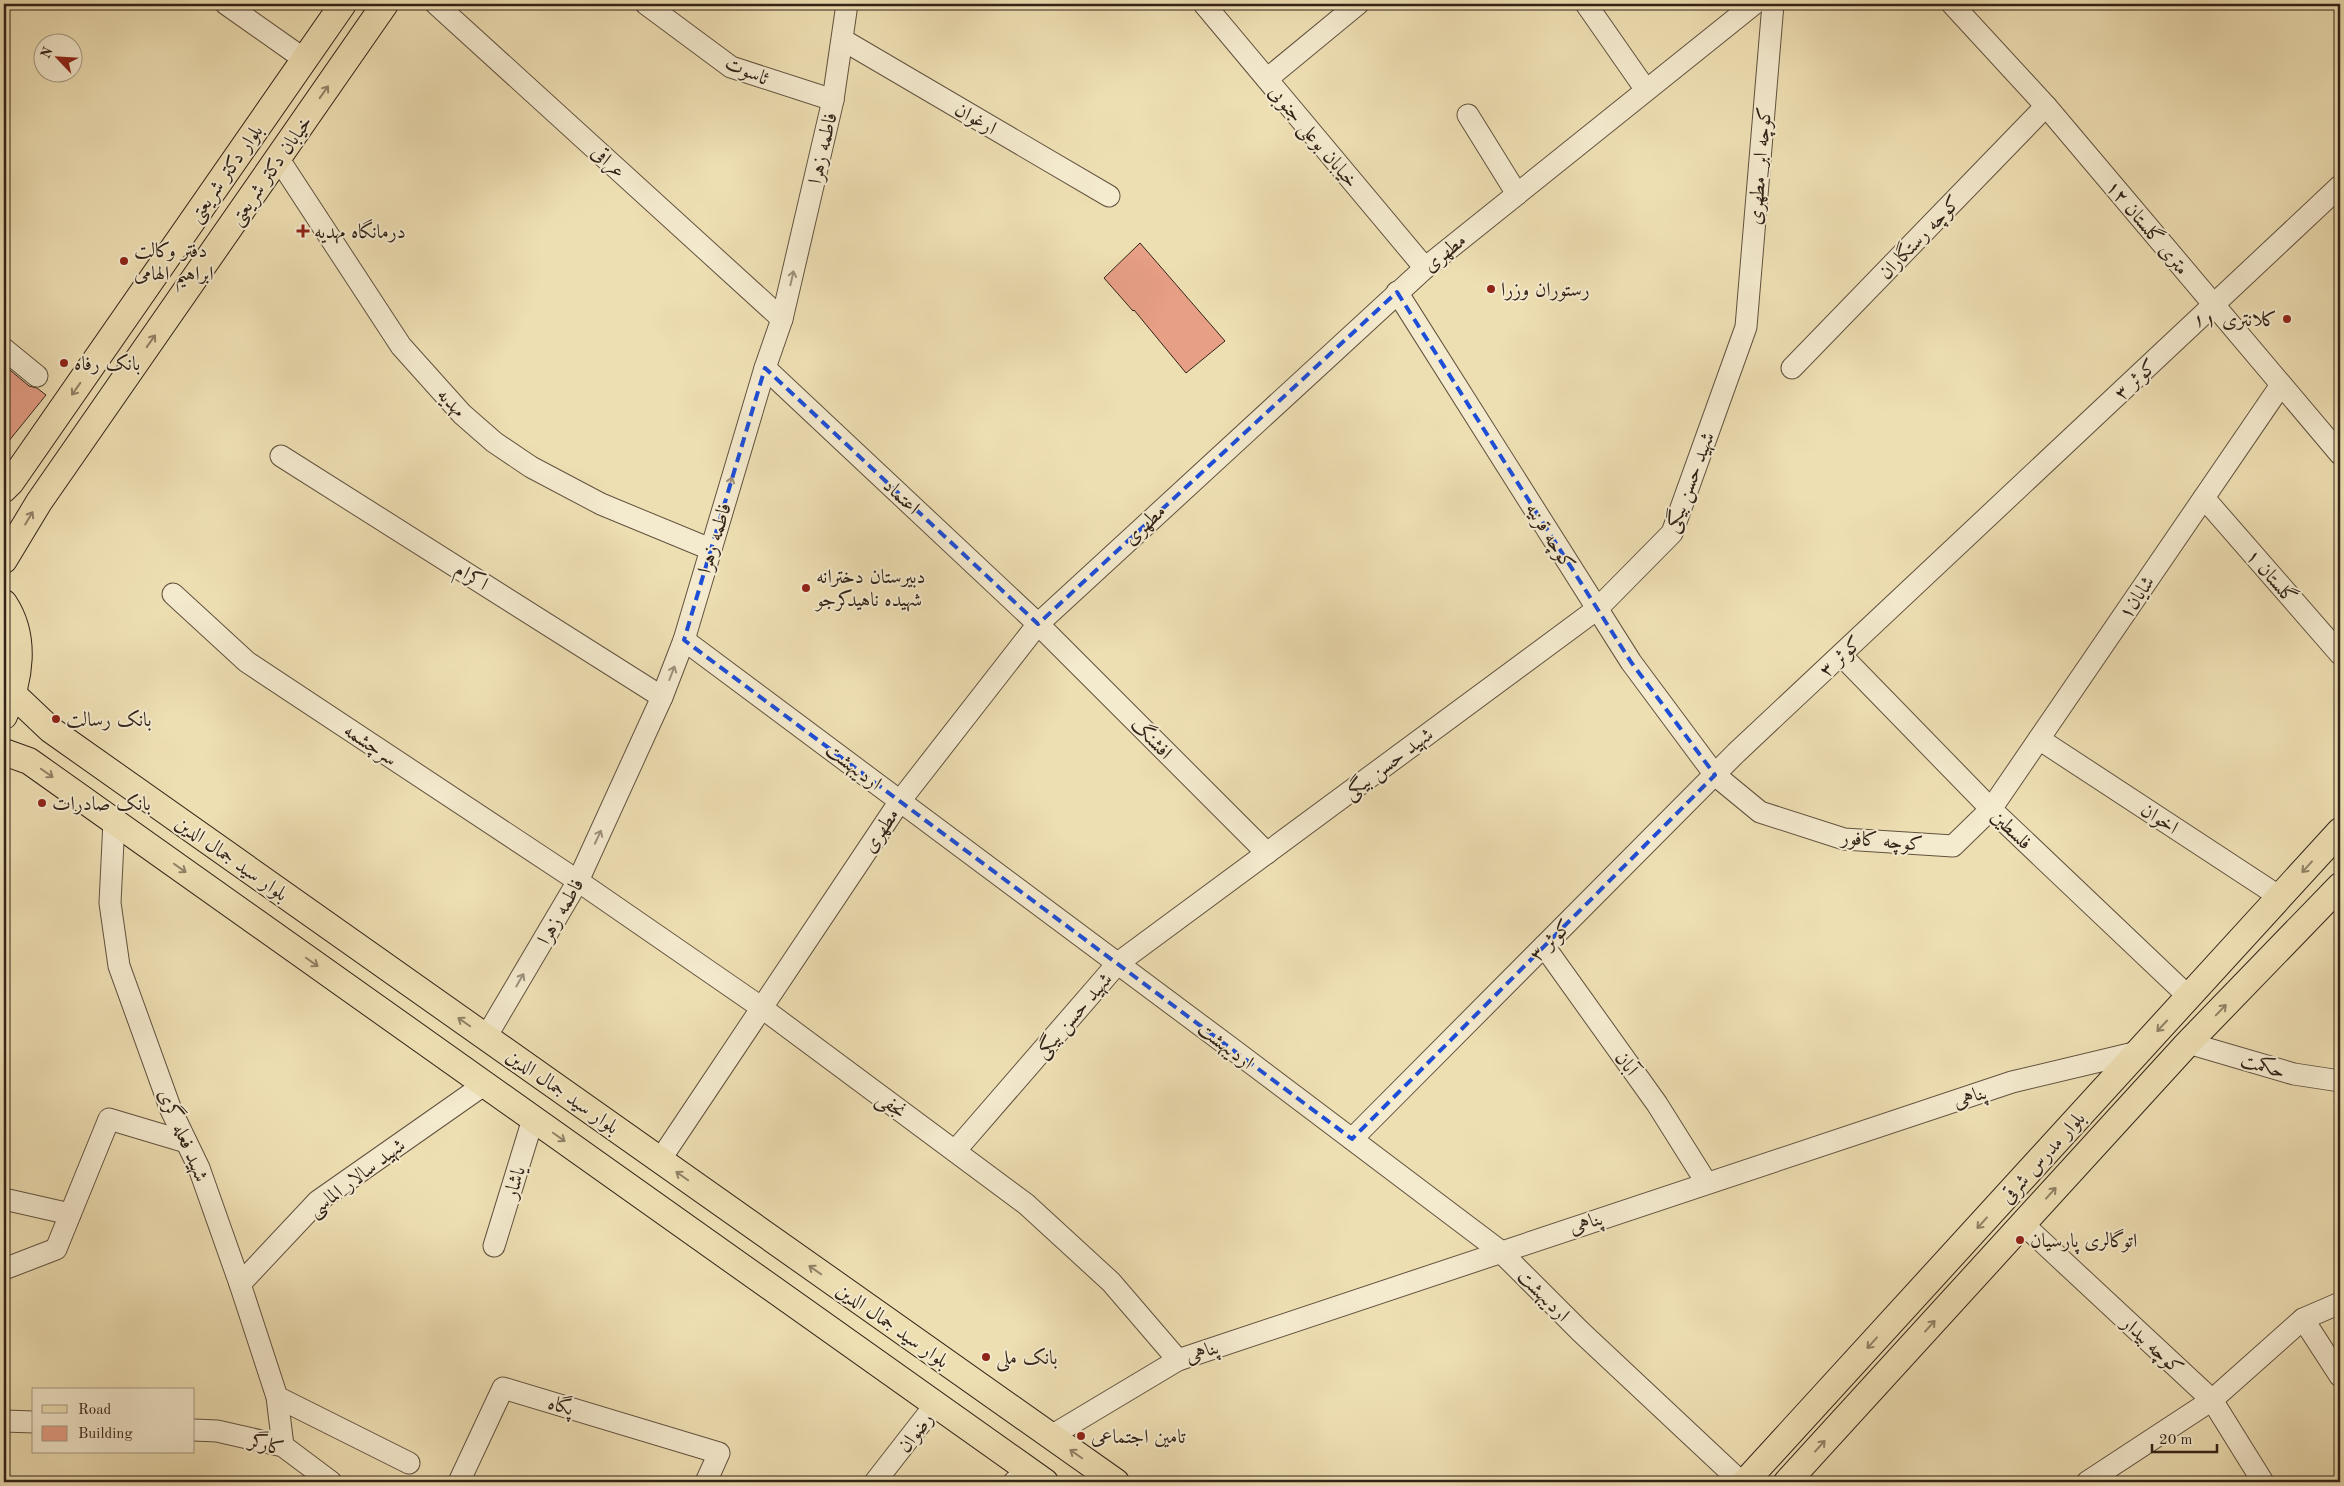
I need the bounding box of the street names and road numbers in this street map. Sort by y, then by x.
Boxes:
street label: ئاسوت [721,54,771,91]
street label: خیابان بوعلی جنوبی [1262,82,1361,194]
street label: ارغوان [950,100,999,140]
street label: کوچه ابر_مطهری [1745,106,1778,226]
street label: فاطمه زهرا [806,111,843,186]
street label: خیابان دکتر شریعتی [226,112,319,231]
street label: بلوار دکتر شریعتی [185,121,270,228]
street label: عراقی [586,142,629,184]
street label: ۱۲ متری گلستان [2101,175,2195,279]
street label: کوچه رستگاران [1872,189,1966,285]
street label: مطهری [1420,230,1471,277]
street label: کوثر ۳ [2111,356,2162,405]
street label: مهدیه [432,385,469,423]
street label: شهید حسن بیگی [1659,428,1721,536]
street label: اعتماد [879,476,923,519]
street label: کوچه قرنیه [1519,500,1578,575]
street label: فاطمه زهرا [696,501,737,576]
street label: مطهری [1121,502,1171,550]
street label: گلستان ۱ [2242,544,2302,608]
street label: اکرام [448,558,492,600]
street label: شایان۱ [2116,573,2160,624]
street label: کوثر ۳ [1816,633,1867,682]
street label: افشنگ [1126,711,1179,764]
street label: سرچشمه [339,721,400,772]
street label: شهید حسن بیگی [1339,722,1439,806]
street label: اردیبهشت [821,740,884,796]
street label: اخوان [2136,800,2181,840]
street label: مطهری [860,805,904,857]
street label: فلسطین [1987,807,2035,854]
street label: بلوار سید جمال الدین [170,813,291,907]
street label: کوچه کافور [1838,827,1923,858]
street label: فاطمه زهرا [535,876,589,949]
street label: کوثر ۳ [1526,916,1577,967]
street label: شهید حسن بیگی [1029,967,1118,1064]
street label: اردیبهشت [1193,1019,1256,1075]
street label: بلوار سید جمال الدین [501,1046,622,1140]
street label: آبان [1610,1046,1645,1082]
street label: حکمت [2238,1049,2288,1083]
street label: پناهی [1951,1083,1991,1115]
street label: شهید فعله گری [153,1084,215,1186]
street label: نجفی [871,1088,909,1125]
street label: بلوار مدرس شرقی [1997,1108,2091,1209]
street label: شهید سالار الماسی [305,1136,411,1224]
street label: یاشار [501,1163,532,1203]
street label: پناهی [1567,1209,1607,1241]
street label: اردیبهشت [1512,1267,1572,1327]
street label: بلوار سید جمال الدین [831,1280,952,1374]
street label: کوچه بیدار [2114,1311,2187,1381]
street label: پناهی [1183,1338,1223,1370]
street label: پگاه [544,1389,578,1423]
street label: رضوان [895,1409,939,1458]
street label: کارگر [245,1426,287,1462]

